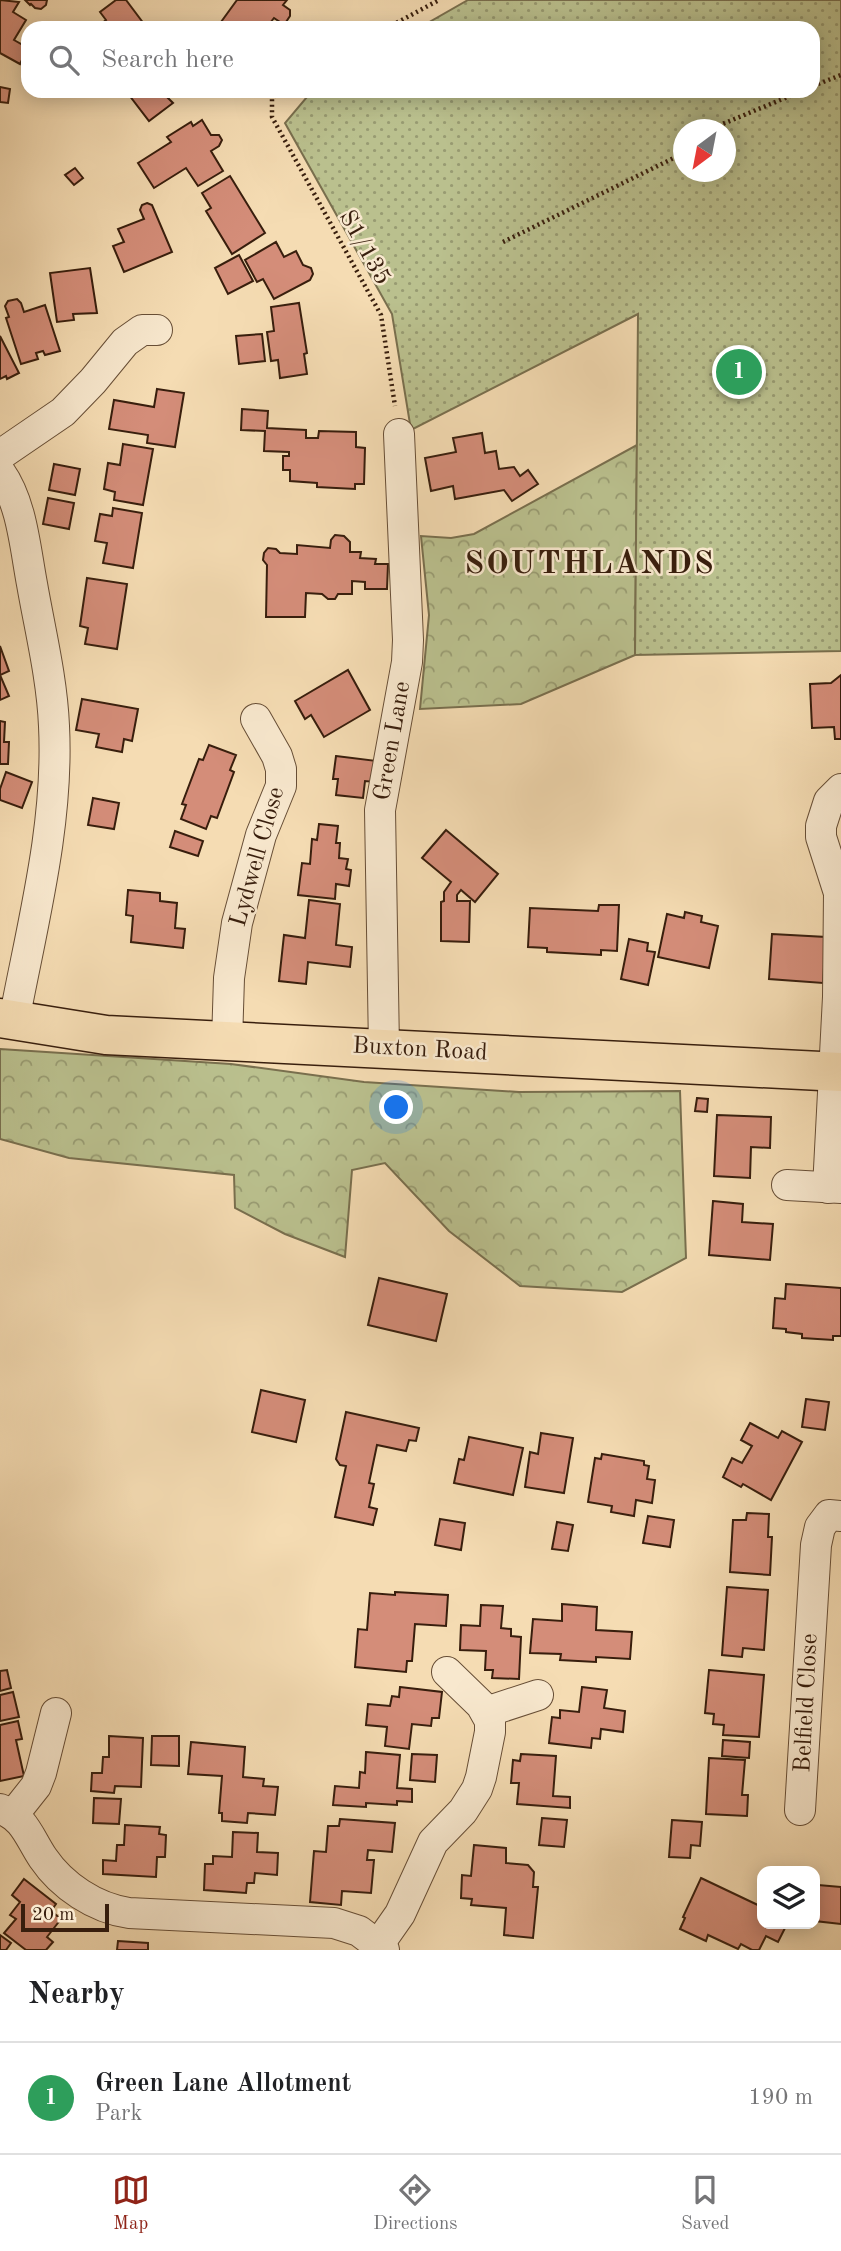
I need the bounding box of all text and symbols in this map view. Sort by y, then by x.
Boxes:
search box [21,21,820,98]
icon: search [45,41,83,79]
text: Search here [101,47,234,73]
north arrow [673,119,736,182]
street label: S1/135 [334,207,394,289]
pin: 1 [716,346,762,398]
district label: SOUTHLANDS [464,549,716,581]
street label: Green Lane [371,679,415,803]
street label: Lydwell Close [227,784,289,930]
street label: Buxton Road [352,1034,488,1066]
your location [379,1090,413,1124]
street label: Belfield Close [791,1633,823,1773]
map controls [757,1866,820,1929]
button: layers [757,1866,820,1929]
scale bar [21,1901,108,1933]
text: 20 m [32,1906,74,1925]
text: Nearby [28,1980,125,2010]
text: Green Lane Allotment [95,2071,351,2097]
text: 1 [44,2086,58,2109]
text: 190 m [748,2086,813,2109]
text: Park [95,2102,142,2125]
tab: Map [112,2171,150,2236]
tab: Directions [373,2171,458,2236]
tab: Saved [681,2171,729,2236]

